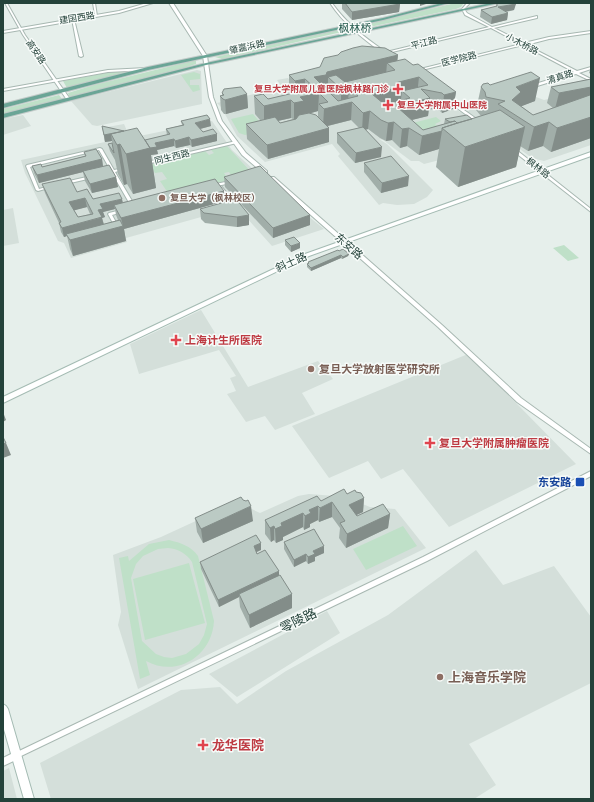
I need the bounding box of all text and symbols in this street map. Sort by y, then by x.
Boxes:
street label: 建国西路 [58,10,96,26]
district label: 枫林桥 [339,22,372,35]
street label: 小木桥路 [504,31,540,57]
street label: 平江路 [410,35,438,51]
street label: 高安路 [24,38,48,66]
street label: 肇嘉浜路 [228,38,266,56]
street label: 医学院路 [440,50,478,68]
street label: 清真路 [546,68,574,86]
marker: 复旦大学附属儿童医院枫林路门诊 [392,83,404,95]
place label: 复旦大学附属儿童医院枫林路门诊 [254,84,389,94]
marker: 复旦大学附属中山医院 [382,99,394,111]
place label: 复旦大学附属中山医院 [397,100,487,110]
street label: 同生西路 [153,148,191,166]
street label: 枫林路 [524,156,552,180]
place label: 复旦大学（枫林校区） [170,192,260,203]
marker: 复旦大学（枫林校区） [157,193,167,203]
street label: 东安路 [332,231,365,262]
street label: 斜土路 [273,250,309,275]
marker: 上海计生所医院 [170,334,182,346]
place label: 上海计生所医院 [185,334,262,347]
place label: 复旦大学放射医学研究所 [319,363,440,376]
marker: 复旦大学放射医学研究所 [306,364,316,374]
marker: 复旦大学附属肿瘤医院 [424,437,436,449]
place label: 复旦大学附属肿瘤医院 [439,437,549,450]
place label: 东安路 [538,476,572,489]
marker: 东安路 [574,476,586,488]
street label: 零陵路 [277,605,319,636]
place label: 上海音乐学院 [448,670,526,685]
marker: 上海音乐学院 [435,672,445,682]
place label: 龙华医院 [212,738,264,753]
marker: 龙华医院 [197,739,209,751]

